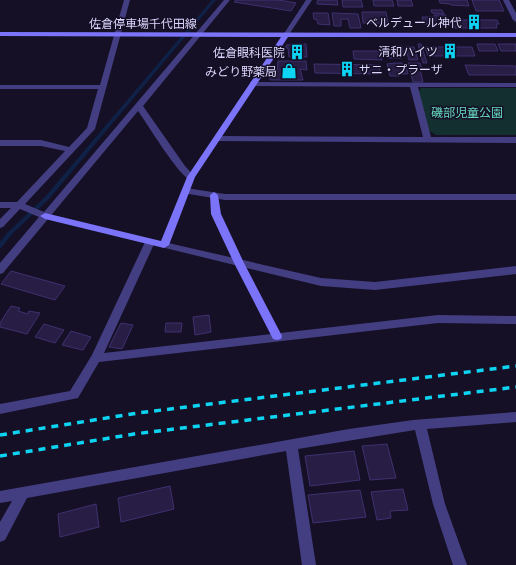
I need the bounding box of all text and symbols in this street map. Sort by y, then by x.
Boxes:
building icon: ベルデュール神代 [465,13,483,31]
place label: ベルデュール神代 [366,15,462,30]
street label: 佐倉停車場千代田線 [89,16,197,31]
building icon: 清和ハイツ [441,42,459,60]
building icon: 佐倉眼科医院 [288,43,306,61]
place label: 清和ハイツ [378,44,438,59]
place label: 佐倉眼科医院 [213,45,285,60]
building icon: サニ・プラーザ [338,60,356,78]
shop icon: みどり野薬局 [280,62,298,80]
place label: サニ・プラーザ [359,62,443,77]
place label: みどり野薬局 [205,64,277,79]
park label: 磯部児童公園 [431,105,503,120]

